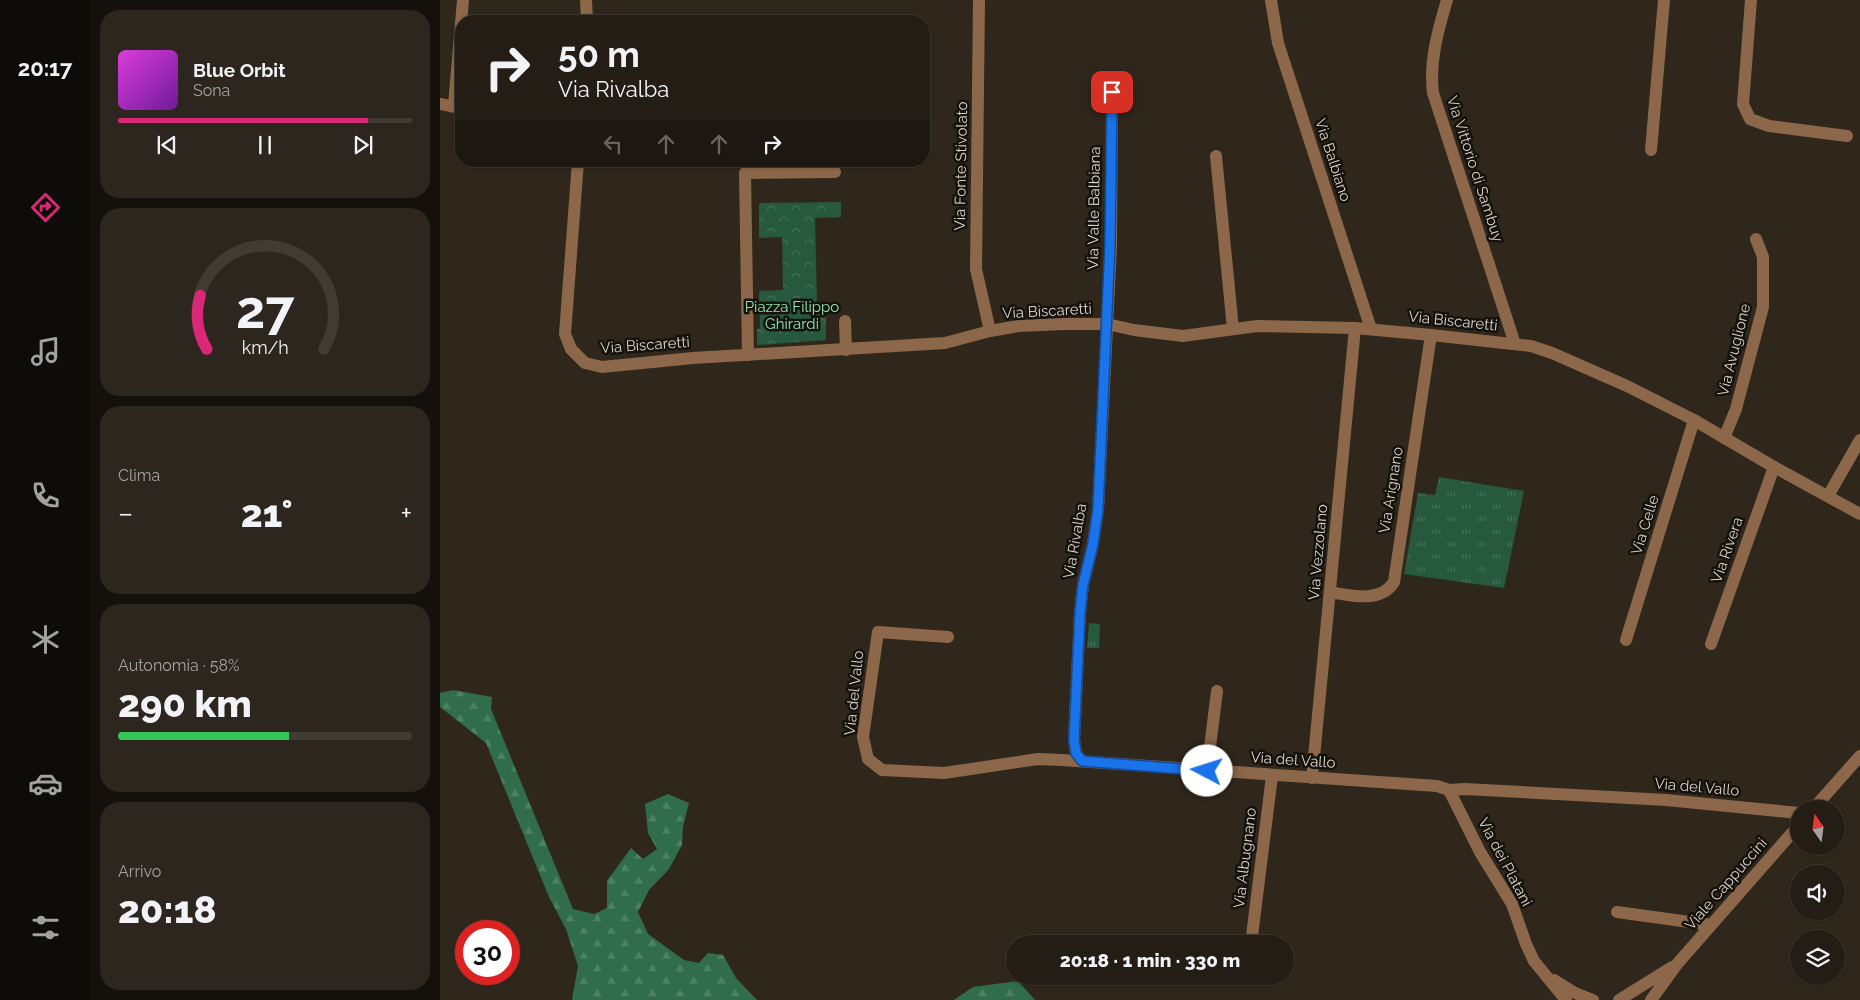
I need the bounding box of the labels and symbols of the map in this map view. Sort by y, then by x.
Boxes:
pin [1091,71,1133,113]
street label: Via Vittorio di Sambuy [1443,94,1507,244]
street label: Via Fonte Stivolato [951,101,971,231]
street label: Via Balbiano [1311,116,1355,204]
street label: Via Valle Balbiana [1084,146,1104,270]
park label: Piazza Filippo Ghirardi [745,298,839,333]
street label: Via Biscaretti [1002,300,1092,322]
street label: Via Avuglione [1714,302,1754,398]
street label: Via Biscaretti [1408,307,1498,335]
street label: Via Biscaretti [600,333,690,357]
street label: Via Arignano [1375,445,1407,535]
street label: Via Celle [1627,493,1663,557]
street label: Via Rivalba [1060,502,1090,580]
street label: Via Vezzolano [1305,503,1331,601]
street label: Via Rivera [1707,515,1747,585]
street label: Via del Vallo [841,650,867,736]
position arrow [1180,744,1232,796]
street label: Via del Vallo [1250,748,1336,772]
street label: Via del Vallo [1654,774,1740,800]
north arrow [1790,800,1845,855]
street label: Via Albugnano [1230,807,1260,909]
street label: Via dei Platani [1474,815,1536,909]
street label: Viale Cappuccini [1681,834,1771,934]
speed limit sign: 30 [455,920,520,985]

